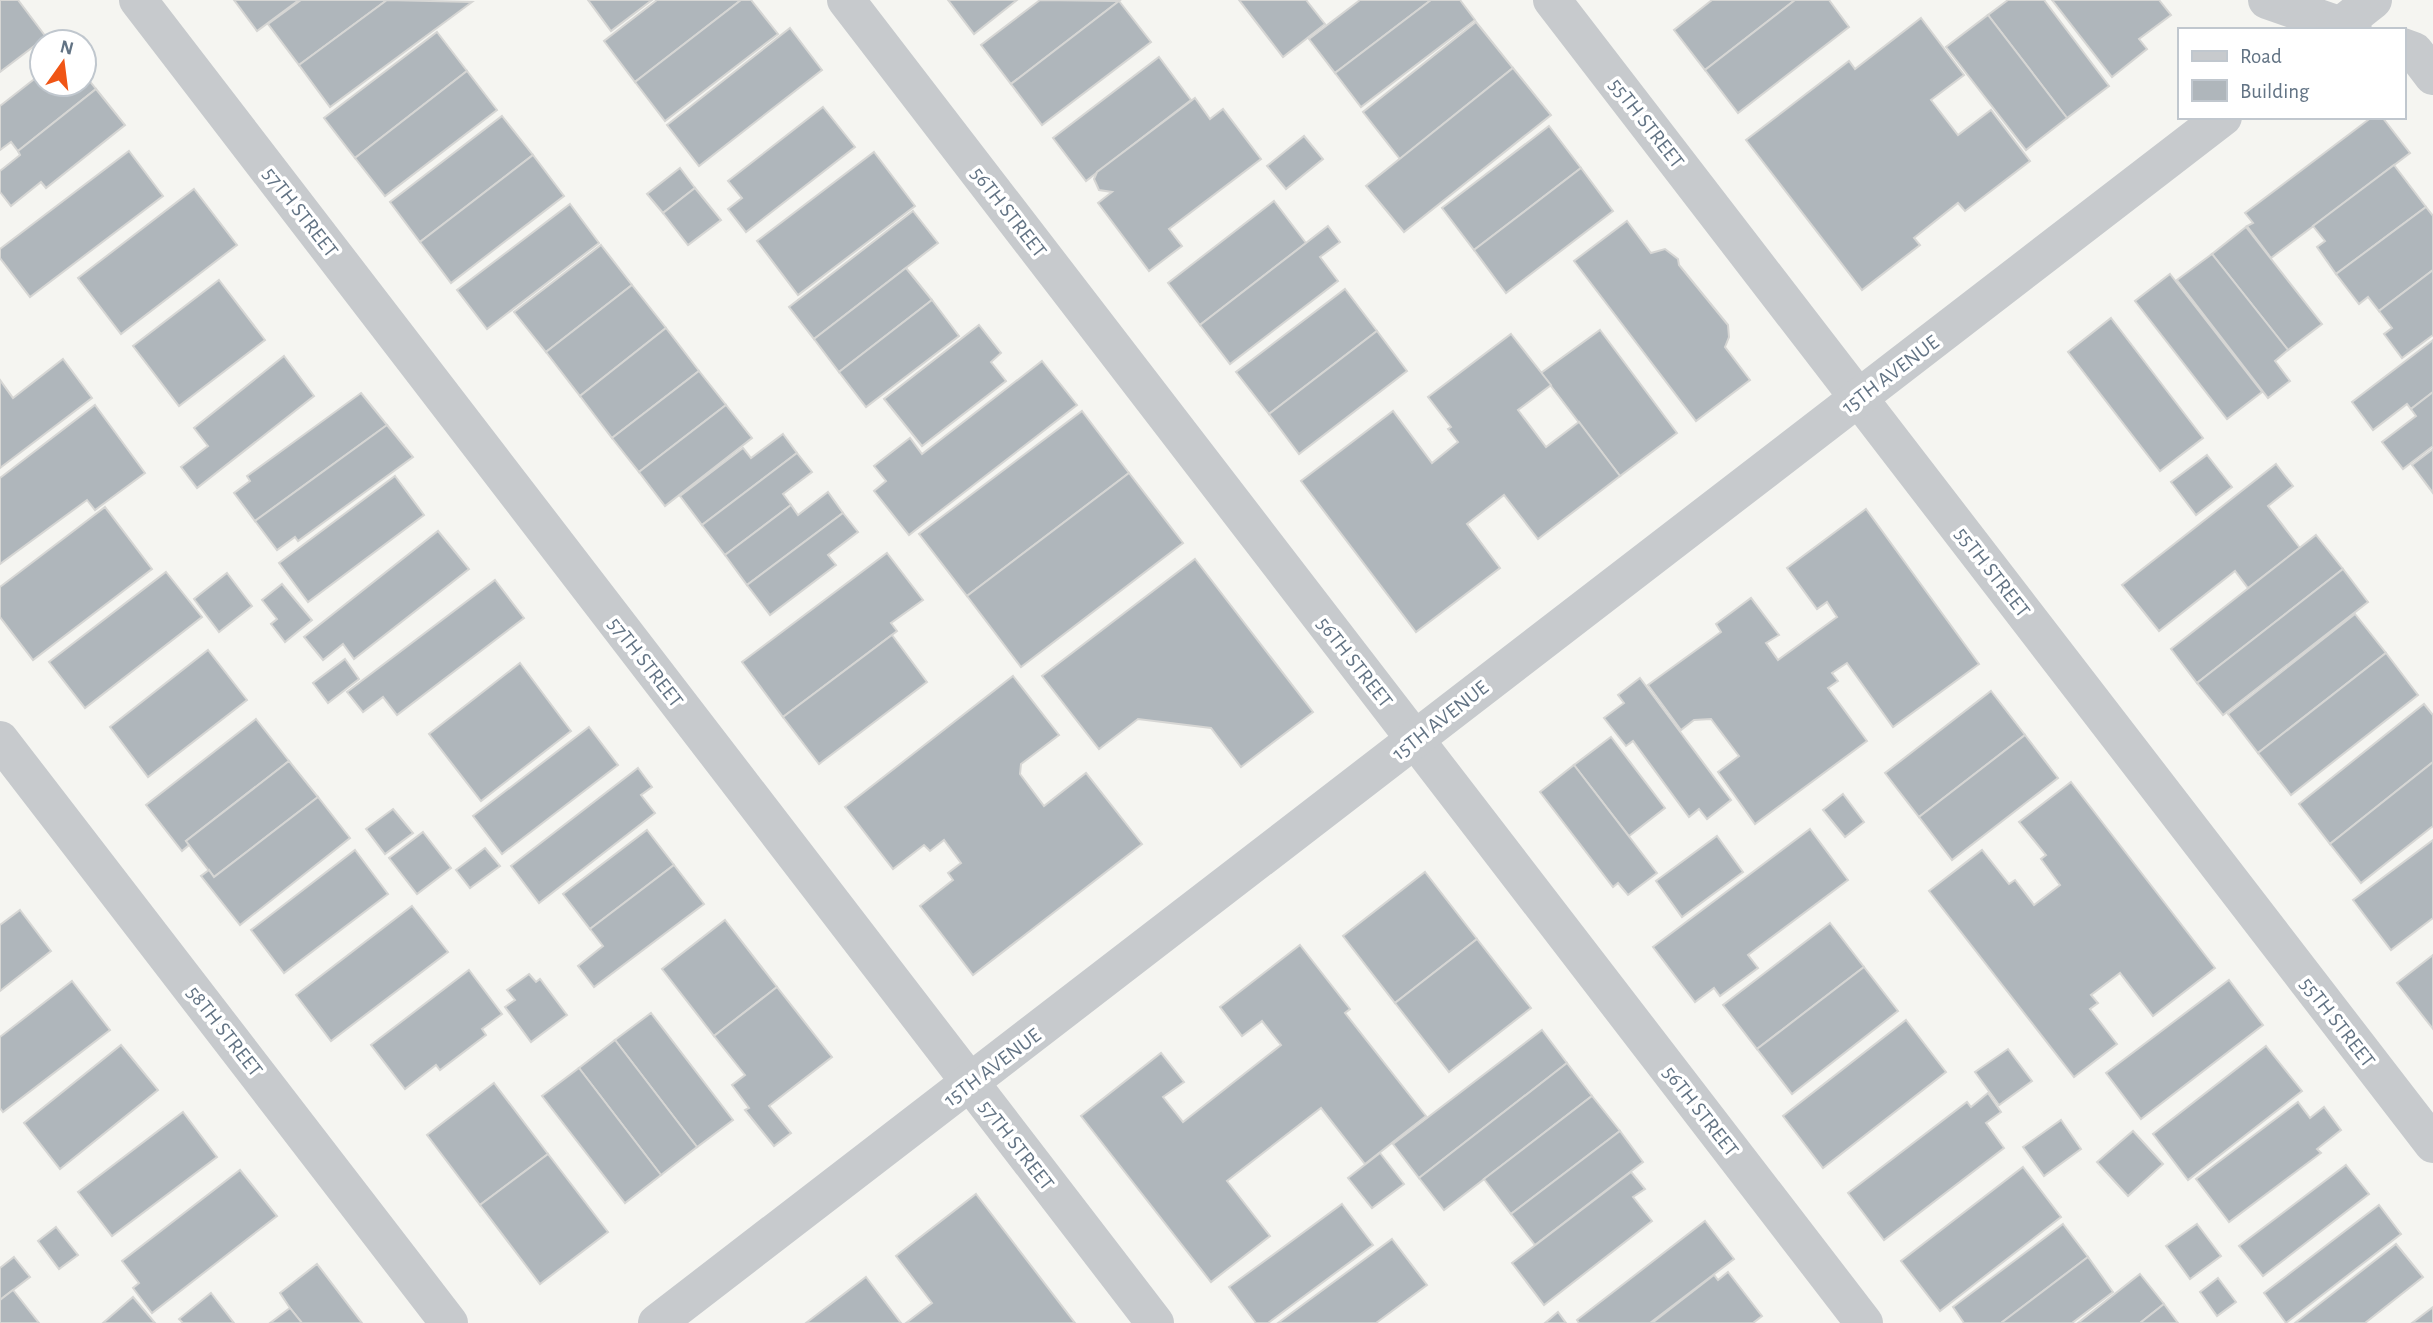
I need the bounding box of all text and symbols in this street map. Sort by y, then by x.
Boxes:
north arrow [28,28,98,98]
legend [2178,28,2405,119]
text: N [58,37,75,59]
text: Road [2240,46,2282,67]
street label: 55TH STREET [1605,74,1688,172]
text: Building [2240,81,2310,102]
street label: 57TH STREET [259,163,342,261]
street label: 56TH STREET [967,163,1050,262]
street label: 15TH AVENUE [1838,331,1943,418]
street label: 55TH STREET [1951,523,2034,621]
street label: 57TH STREET [604,613,687,711]
street label: 56TH STREET [1313,613,1396,712]
street label: 15TH AVENUE [1388,677,1492,764]
street label: 55TH STREET [2296,973,2379,1071]
street label: 58TH STREET [183,982,266,1081]
street label: 15TH AVENUE [940,1024,1045,1111]
street label: 56TH STREET [1659,1062,1742,1161]
street label: 57TH STREET [975,1096,1058,1194]

